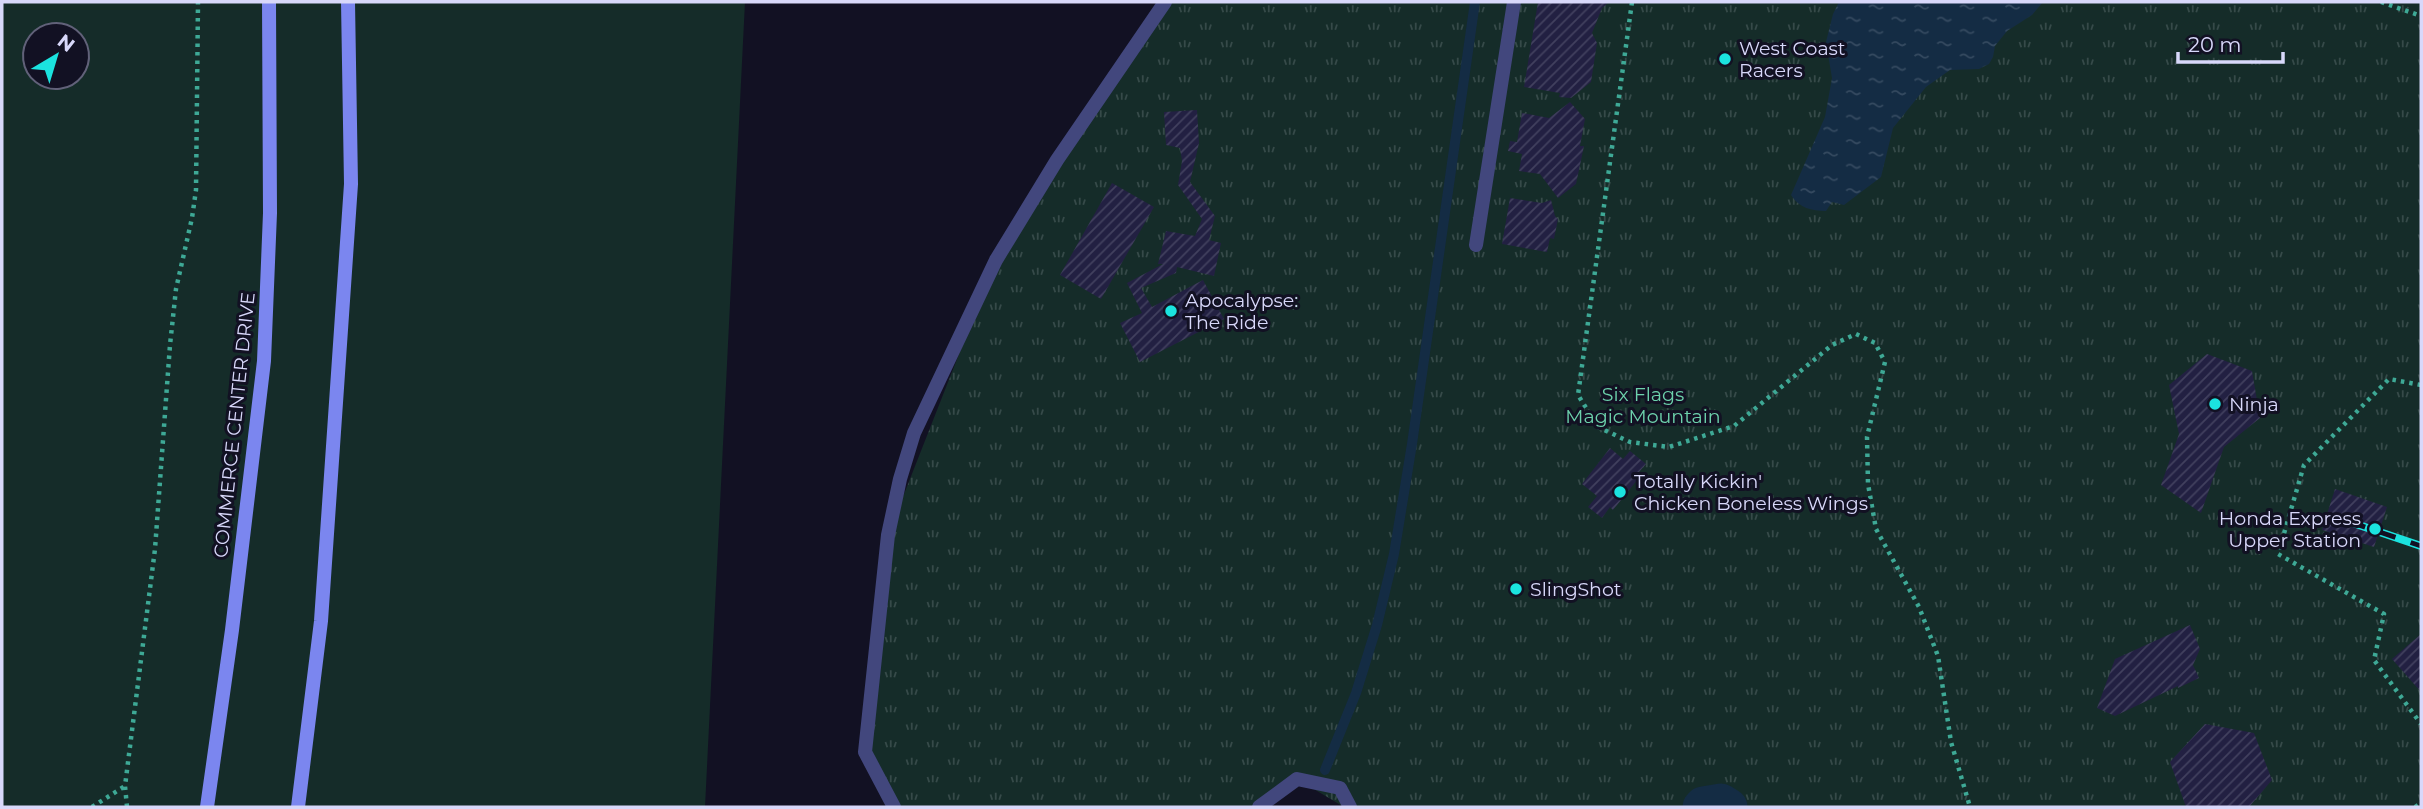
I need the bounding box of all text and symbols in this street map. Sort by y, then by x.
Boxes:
north arrow [21,21,91,91]
scale bar [2178,21,2283,65]
text: N [53,29,79,57]
text: 20 m [2188,32,2242,57]
place label: West Coast Racers [1739,37,1846,82]
marker: West Coast Racers [1717,51,1733,67]
place label: Apocalypse: The Ride [1185,289,1298,334]
street label: COMMERCE CENTER DRIVE [209,291,260,559]
marker: Apocalypse: The Ride [1163,303,1179,319]
park label: Six Flags Magic Mountain [1565,383,1721,428]
place label: Ninja [2229,393,2279,416]
marker: Ninja [2207,396,2223,412]
place label: Totally Kickin' Chicken Boneless Wings [1634,470,1868,515]
marker: Totally Kickin' Chicken Boneless Wings [1612,484,1628,500]
place label: Honda Express Upper Station [2219,507,2361,552]
marker: Honda Express Upper Station [2367,521,2383,537]
place label: SlingShot [1530,578,1622,601]
marker: SlingShot [1508,581,1524,597]

